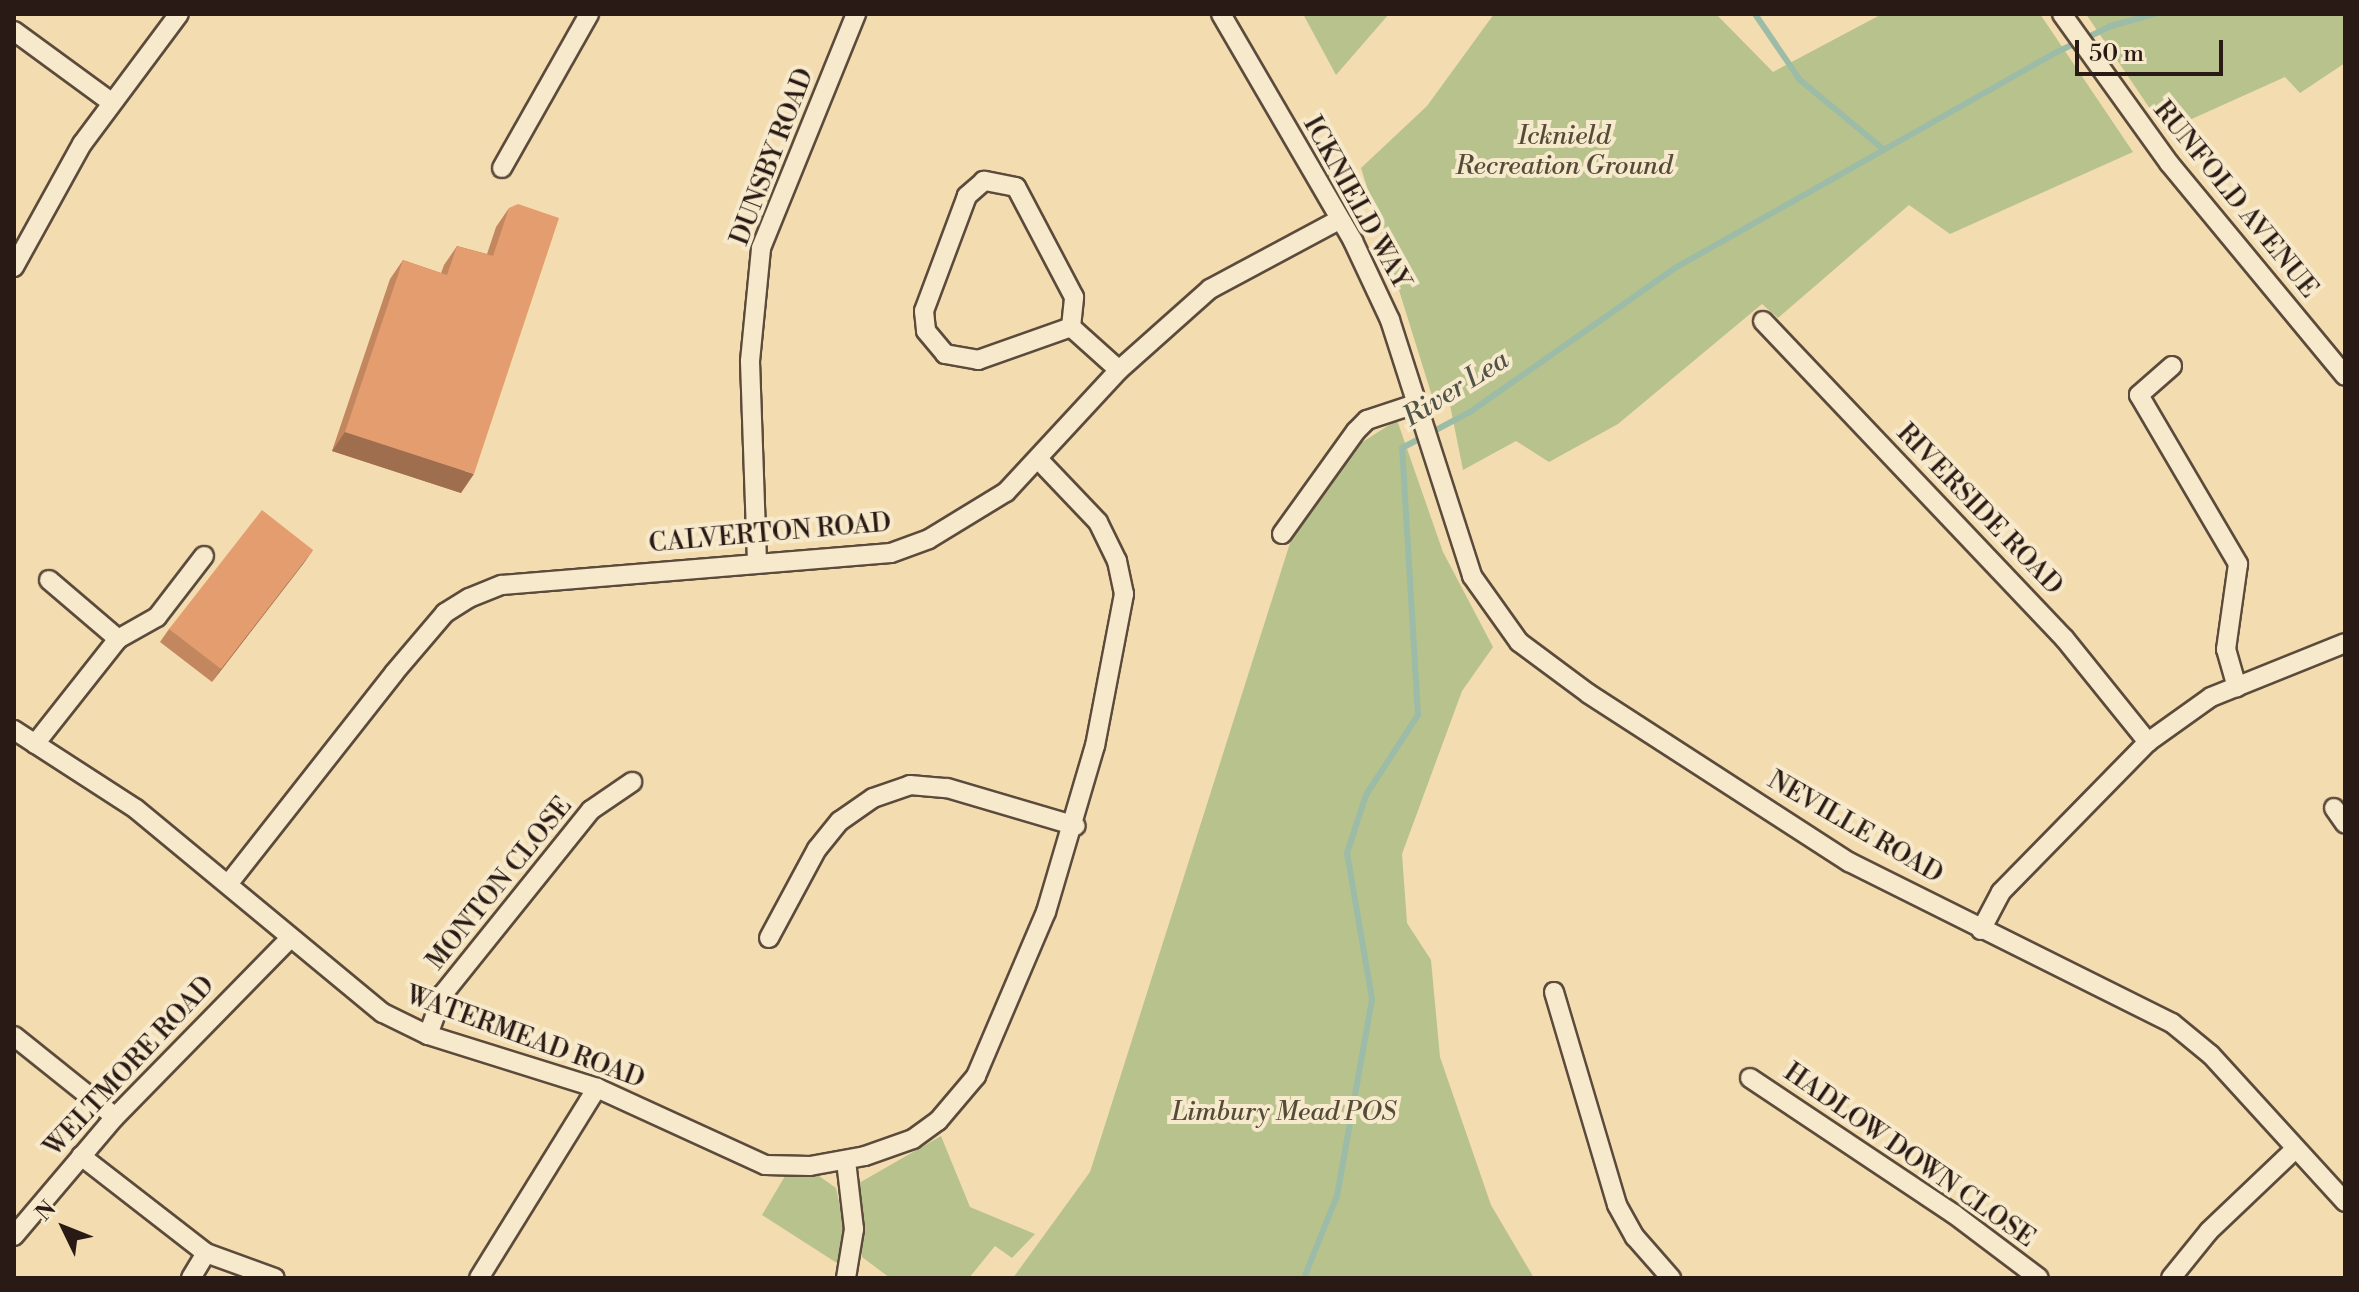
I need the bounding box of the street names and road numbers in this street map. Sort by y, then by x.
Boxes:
street label: DUNSBY ROAD [725,64,821,250]
street label: RUNFOLD AVENUE [2146,95,2324,305]
street label: ICKNIELD WAY [1296,111,1416,295]
street label: RIVERSIDE ROAD [1889,418,2069,602]
street label: CALVERTON ROAD [647,508,893,560]
street label: NEVILLE ROAD [1762,765,1948,891]
street label: MONTON CLOSE [421,791,579,977]
street label: WELTMORE ROAD [38,970,222,1164]
street label: WATERMEAD ROAD [401,980,649,1096]
street label: HADLOW DOWN CLOSE [1777,1057,2041,1255]

